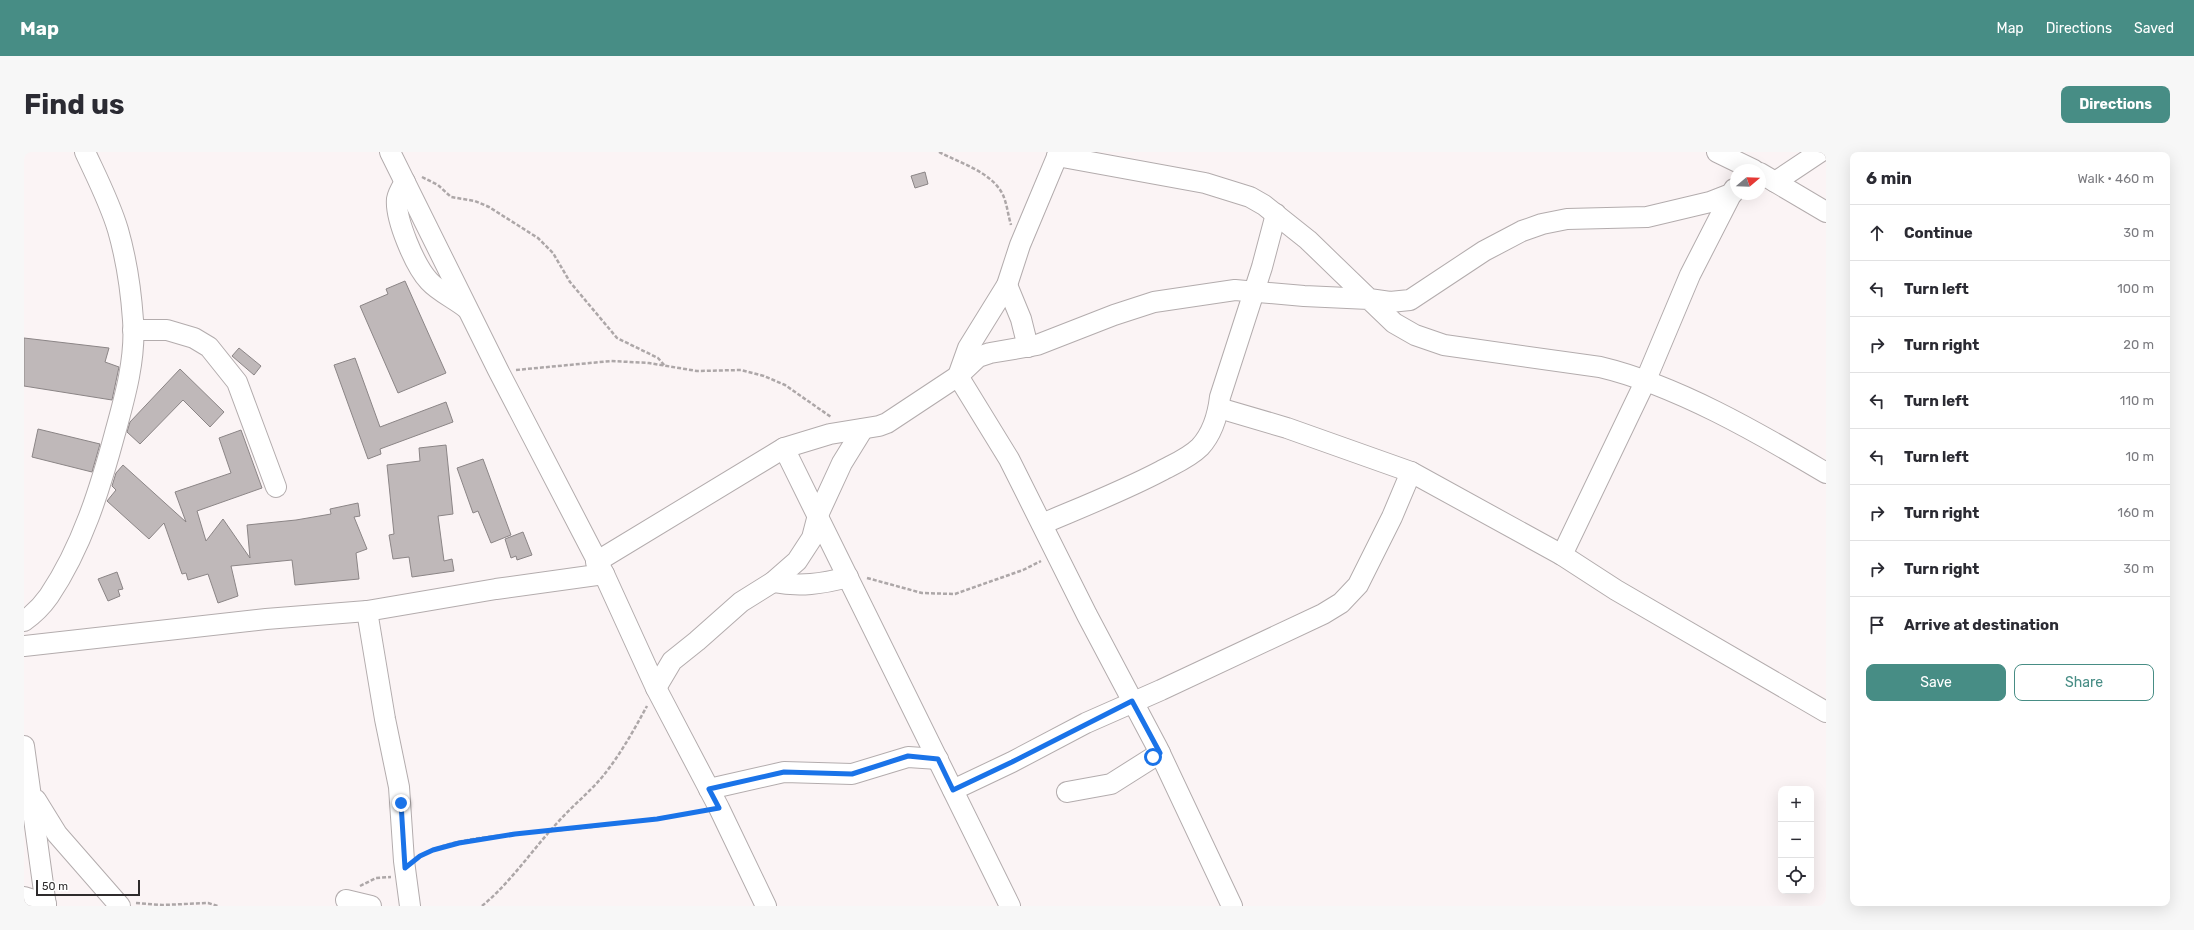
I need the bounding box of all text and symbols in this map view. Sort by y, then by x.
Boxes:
text: Map [20,17,59,40]
text: Map [1997,20,2024,37]
text: Directions [2046,20,2112,37]
text: Saved [2134,20,2174,37]
button: Directions [2061,86,2170,123]
text: Find us [24,88,124,121]
north arrow [1730,164,1766,200]
text: 6 min [1866,168,1912,188]
text: Walk · 460 m [2077,171,2154,186]
icon: ahead [1866,222,1888,244]
text: Continue [1904,224,1973,242]
text: 30 m [2123,225,2154,240]
icon: left [1866,278,1888,300]
text: Turn left [1904,280,1969,298]
text: 100 m [2117,281,2154,296]
icon: right [1866,334,1888,356]
text: Turn right [1904,336,1979,354]
text: 20 m [2123,337,2154,352]
icon: left [1866,390,1888,412]
text: Turn left [1904,392,1969,410]
text: 110 m [2120,393,2154,408]
icon: left [1866,446,1888,468]
text: Turn left [1904,448,1969,466]
text: 10 m [2125,449,2154,464]
icon: right [1866,502,1888,524]
text: Turn right [1904,504,1979,522]
text: 160 m [2118,505,2154,520]
icon: right [1866,558,1888,580]
text: Turn right [1904,560,1979,578]
text: 30 m [2123,561,2154,576]
icon: arrive [1866,614,1888,636]
text: Arrive at destination [1904,616,2059,634]
button: Save [1866,664,2006,701]
button: Share [2014,664,2154,701]
route start [1144,748,1162,766]
map controls [1778,786,1814,894]
button: + [1778,786,1814,822]
route end [392,794,410,812]
button: − [1778,822,1814,858]
button: locate [1778,858,1814,894]
scale bar [36,878,140,897]
text: 50 m [42,880,68,893]

